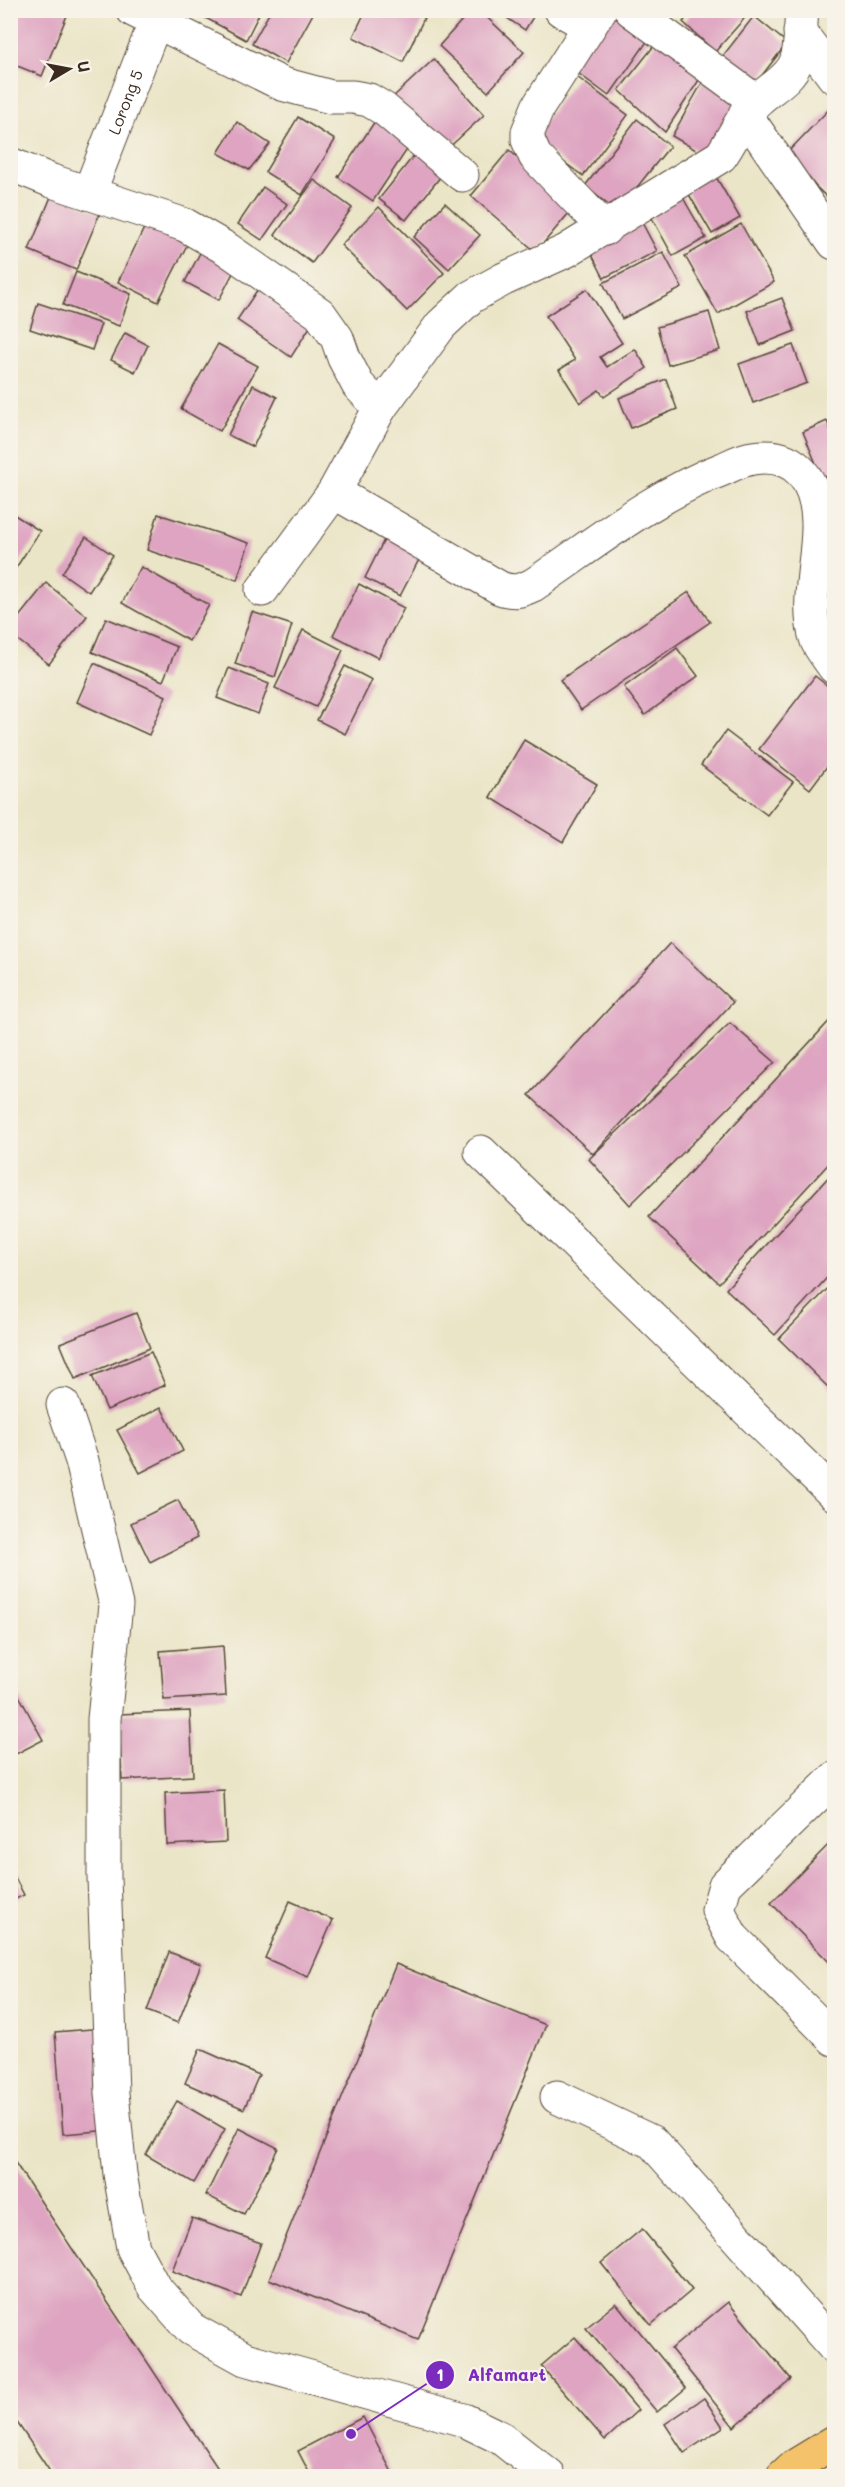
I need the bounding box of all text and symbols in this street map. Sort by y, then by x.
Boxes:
north arrow [39,39,99,99]
text: U [73,59,96,74]
street label: Lorong 5 [102,66,147,137]
callout: Alfamart [425,2357,558,2393]
text: 1 [436,2362,444,2386]
text: Alfamart [468,2362,546,2386]

